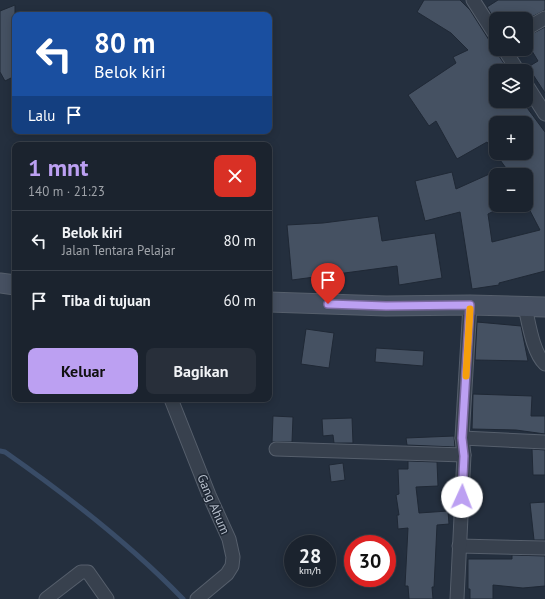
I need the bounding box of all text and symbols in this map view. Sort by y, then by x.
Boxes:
map controls [489,12,533,212]
button: search [489,12,533,56]
text: 80 m [94,24,155,61]
icon: left [28,28,80,80]
text: Belok kiri [94,60,166,83]
button: layers [489,64,533,108]
icon: arrive [63,104,85,126]
text: Lalu [28,106,55,125]
button: + [489,116,533,160]
text: 1 mnt [28,152,88,183]
button: close [214,155,256,197]
button: − [489,168,533,212]
text: 140 m · 21:23 [28,183,105,200]
text: Belok kiri [62,223,122,242]
icon: left [28,230,50,252]
text: 80 m [223,231,256,250]
text: Jalan Tentara Pelajar [62,242,175,259]
pin [311,263,345,304]
icon: arrive [317,269,339,291]
icon: arrive [28,290,50,312]
text: Tiba di tujuan [62,291,151,310]
text: 60 m [223,291,256,310]
button: Keluar [28,348,138,394]
button: Bagikan [146,348,256,394]
street label: Gang Ahum [193,471,234,537]
position arrow [441,476,483,518]
speed limit sign: 30 [344,535,396,587]
text: 28 [299,543,321,569]
text: km/h [299,564,321,577]

